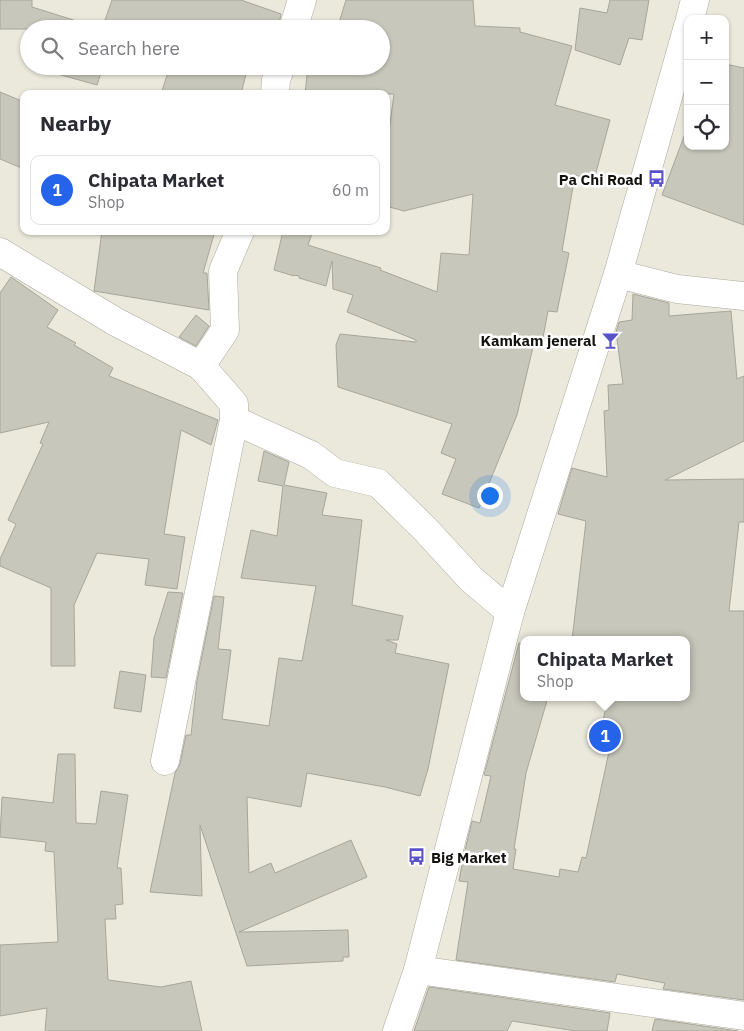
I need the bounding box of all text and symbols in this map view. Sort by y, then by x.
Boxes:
map controls [684,15,729,150]
button: + [684,15,729,60]
search box [20,20,390,75]
icon: search [38,34,66,62]
text: Search here [78,36,180,60]
button: − [684,60,729,105]
button: locate [684,105,729,150]
text: Nearby [40,109,111,137]
text: Chipata Market [88,168,224,192]
bus stop icon: Pa Chi Road [647,169,667,189]
place label: Pa Chi Road [559,170,643,189]
text: 1 [52,180,62,200]
text: 60 m [332,180,369,200]
text: Shop [88,192,125,212]
bar icon: Kamkam jeneral [600,330,620,350]
place label: Kamkam jeneral [481,331,596,350]
your location [477,483,503,509]
popup [520,636,690,701]
text: Chipata Market [537,647,673,671]
text: Shop [537,671,573,691]
pin: 1 [589,717,621,755]
bus stop icon: Big Market [407,847,427,867]
place label: Big Market [431,848,507,867]

